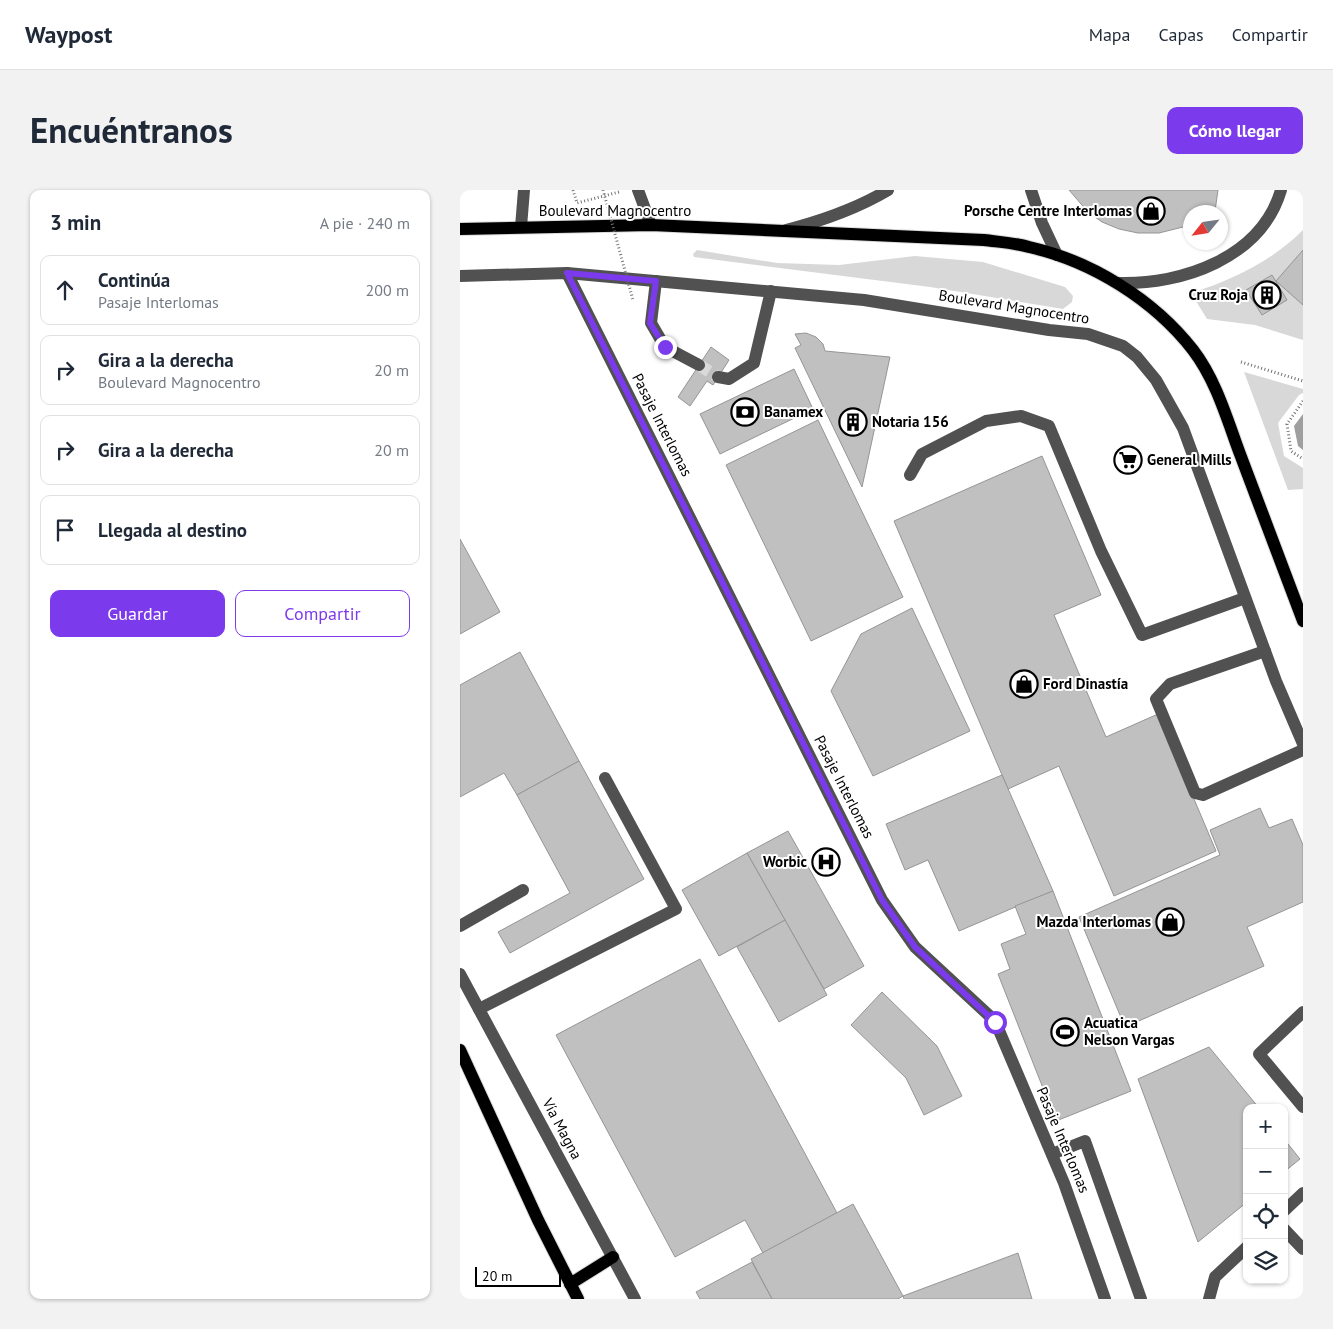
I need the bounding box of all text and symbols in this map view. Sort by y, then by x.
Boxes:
text: Waypost [25,19,112,50]
text: Mapa [1089,23,1131,46]
text: Capas [1159,23,1204,46]
text: Compartir [1232,23,1308,46]
text: Encuéntranos [30,107,233,153]
button: Cómo llegar [1167,107,1303,154]
shop icon: Porsche Centre Interlomas [1136,196,1166,226]
street label: Boulevard Magnocentro [539,201,691,220]
place label: Porsche Centre Interlomas [964,201,1132,220]
north arrow [1183,205,1228,250]
text: 3 min [50,209,101,236]
text: A pie · 240 m [320,213,410,233]
text: Continúa [98,268,170,292]
icon: ahead [51,276,79,304]
text: 200 m [366,280,409,300]
building icon: Cruz Roja [1252,280,1282,310]
street label: Boulevard Magnocentro [937,285,1091,328]
place label: Cruz Roja [1188,285,1248,304]
text: Pasaje Interlomas [98,292,219,312]
route end [654,336,677,359]
text: Gira a la derecha [98,348,234,372]
icon: right [51,356,79,384]
text: 20 m [374,360,409,380]
street label: Pasaje Interlomas [628,370,697,480]
text: Boulevard Magnocentro [98,372,261,392]
bank icon: Banamex [730,397,760,427]
place label: Banamex [764,402,823,421]
building icon: Notaria 156 [838,407,868,437]
place label: Notaria 156 [872,412,949,431]
icon: right [51,436,79,464]
text: Gira a la derecha [98,438,234,462]
text: 20 m [374,440,409,460]
supermarket icon: General Mills [1113,445,1143,475]
place label: General Mills [1147,450,1232,469]
icon: arrive [51,516,79,544]
text: Llegada al destino [98,518,247,542]
button: Guardar [50,590,225,637]
button: Compartir [235,590,410,637]
shop icon: Ford Dinastía [1009,669,1039,699]
place label: Ford Dinastía [1043,674,1128,693]
street label: Pasaje Interlomas [810,732,879,842]
hospital icon: Worbic [811,847,841,877]
place label: Worbic [763,852,807,871]
shop icon: Mazda Interlomas [1155,907,1185,937]
place label: Mazda Interlomas [1037,912,1151,931]
route start [984,1011,1007,1034]
place label: Acuatica Nelson Vargas [1084,1013,1174,1049]
sports icon: Acuatica Nelson Vargas [1050,1017,1080,1047]
street label: Pasaje Interlomas [1033,1084,1094,1196]
street label: Vía Magna [538,1094,586,1163]
map controls [1243,1104,1288,1284]
button: + [1243,1104,1288,1149]
button: − [1243,1149,1288,1194]
button: locate [1243,1194,1288,1239]
button: layers [1243,1239,1288,1284]
scale bar [475,1264,561,1287]
text: 20 m [482,1267,512,1285]

